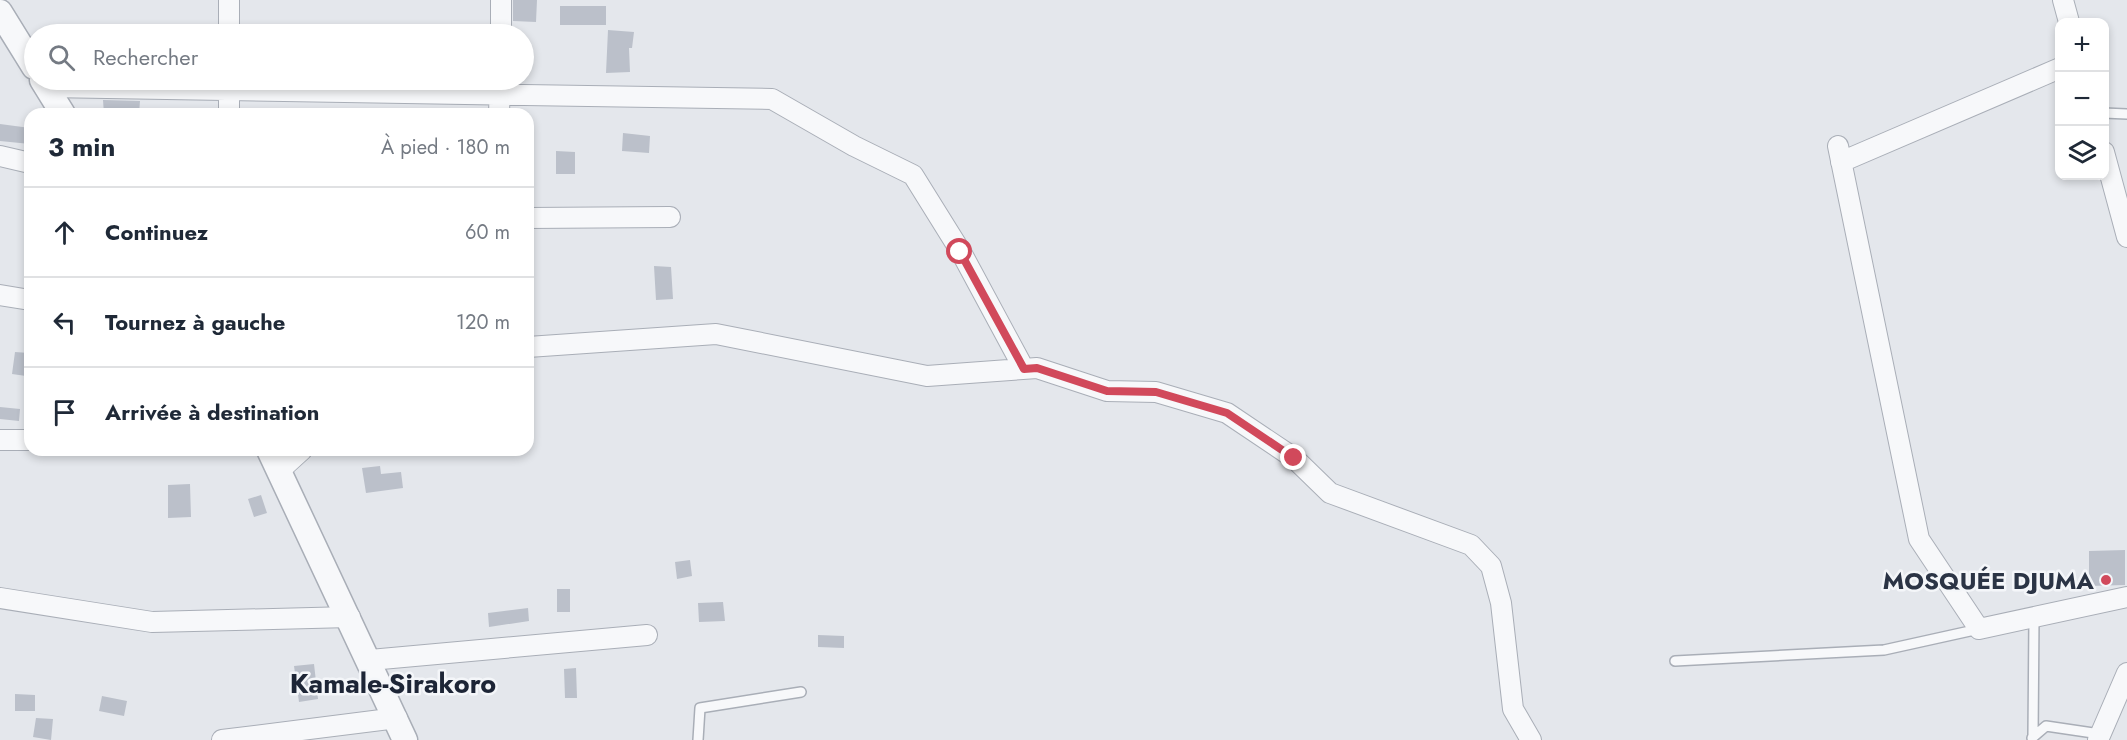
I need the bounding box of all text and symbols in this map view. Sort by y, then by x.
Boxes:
map controls [2055,18,2109,180]
button: + [2055,18,2109,72]
search box [24,24,534,90]
icon: search [45,41,78,74]
text: Rechercher [93,41,198,73]
button: − [2055,72,2109,126]
button: layers [2055,126,2109,180]
text: 3 min [48,128,115,166]
text: À pied · 180 m [381,133,510,162]
icon: ahead [48,216,81,249]
text: Continuez [105,216,208,248]
text: 60 m [465,218,510,247]
route start [946,238,972,264]
icon: left [48,306,81,339]
text: Tournez à gauche [105,306,285,338]
text: 120 m [456,308,510,337]
icon: arrive [48,396,81,429]
text: Arrivée à destination [105,396,319,428]
route end [1280,444,1306,470]
place label: MOSQUÉE DJUMA [1883,563,2094,598]
marker: MOSQUÉE DJUMA [2099,573,2113,587]
district label: Kamale-Sirakoro [290,664,496,703]

